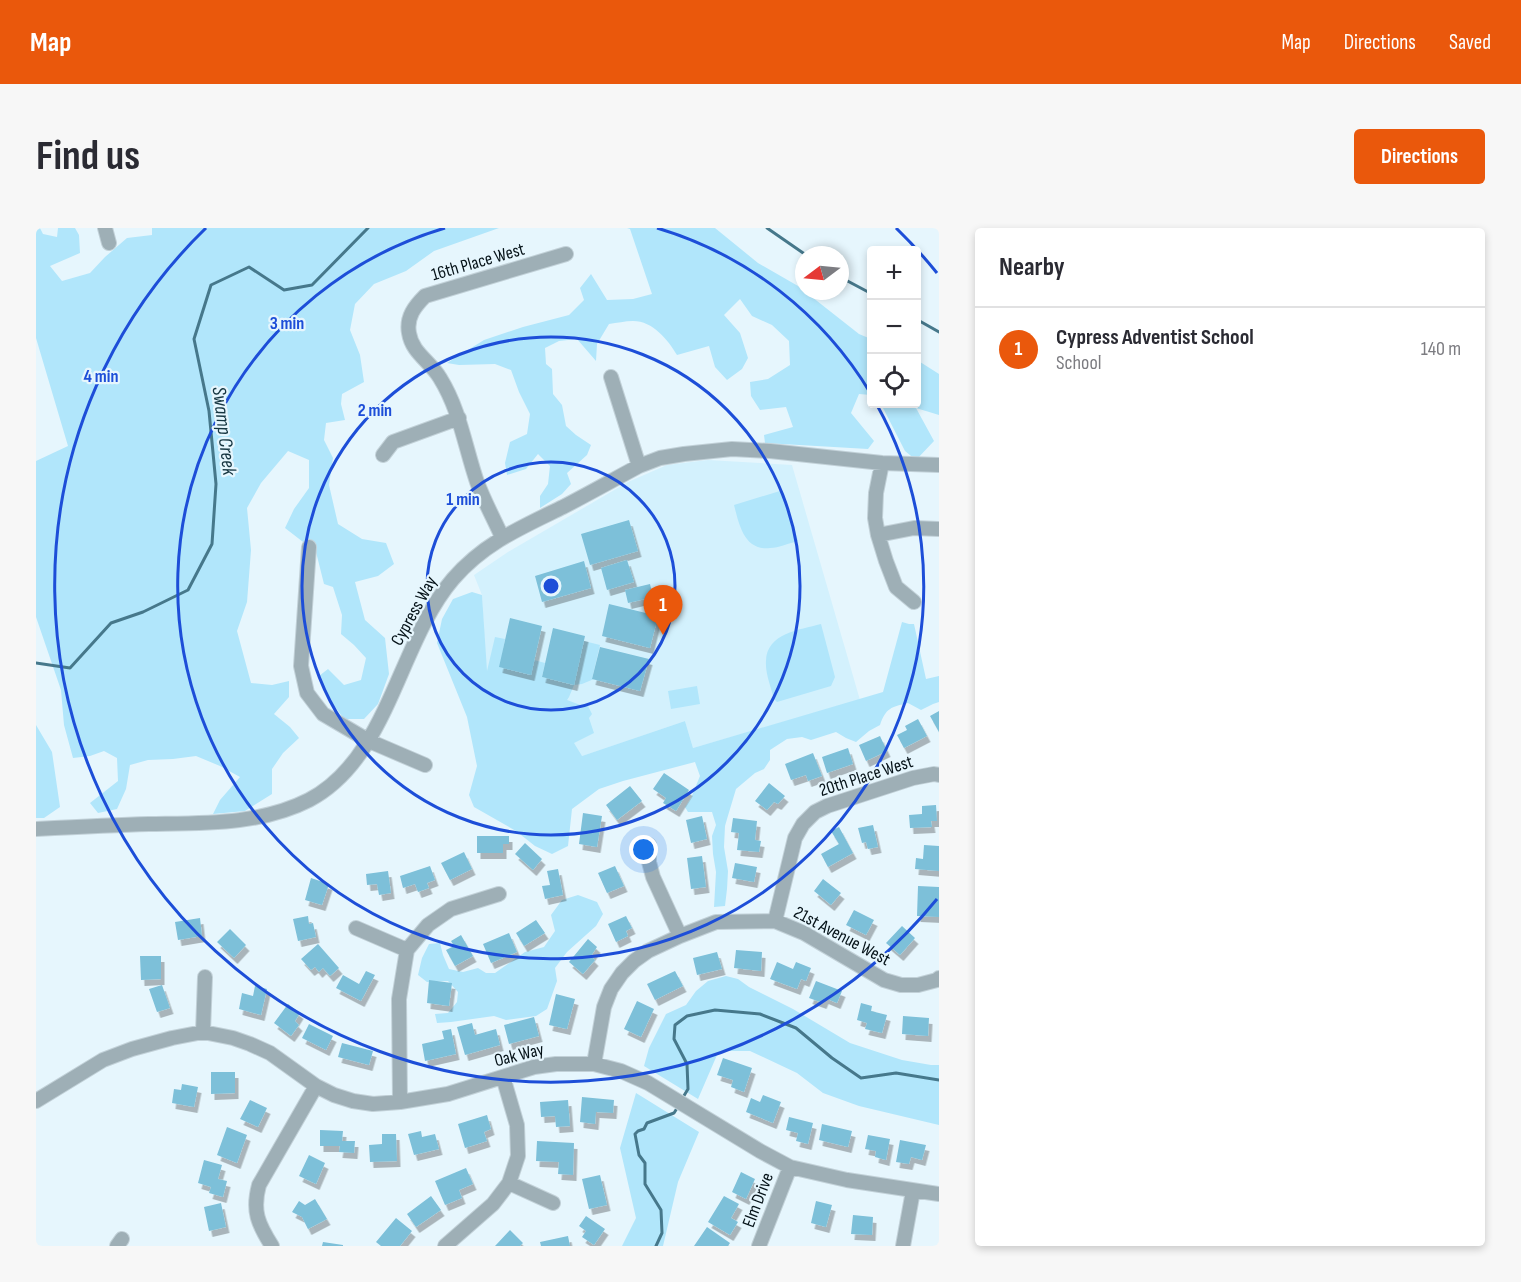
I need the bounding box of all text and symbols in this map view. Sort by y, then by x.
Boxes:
text: Map [30,26,71,59]
text: Map [1281,30,1311,55]
text: Directions [1344,30,1416,55]
text: Saved [1449,30,1491,55]
button: Directions [1354,129,1485,184]
text: Find us [36,131,140,182]
street label: 16th Place West [429,239,527,285]
north arrow [795,246,849,300]
map controls [867,246,921,408]
button: + [867,246,921,300]
text: Nearby [999,252,1065,283]
button: − [867,300,921,354]
text: 3 min [270,313,304,334]
text: Cypress Adventist School [1056,324,1254,351]
text: 1 [1015,337,1022,361]
text: 140 m [1421,337,1461,361]
text: School [1056,351,1101,375]
button: locate [867,354,921,408]
text: 4 min [84,366,118,387]
water label: Swamp Creek [207,385,241,477]
text: 2 min [358,400,392,421]
text: 1 min [446,489,480,510]
street label: Cypress Way [386,573,442,649]
centre of rings [541,576,561,596]
pin: 1 [644,586,682,635]
street label: 20th Place West [817,751,916,801]
your location [629,835,658,864]
street label: 21st Avenue West [790,902,894,970]
street label: Oak Way [492,1039,546,1071]
street label: Elm Drive [738,1170,778,1230]

